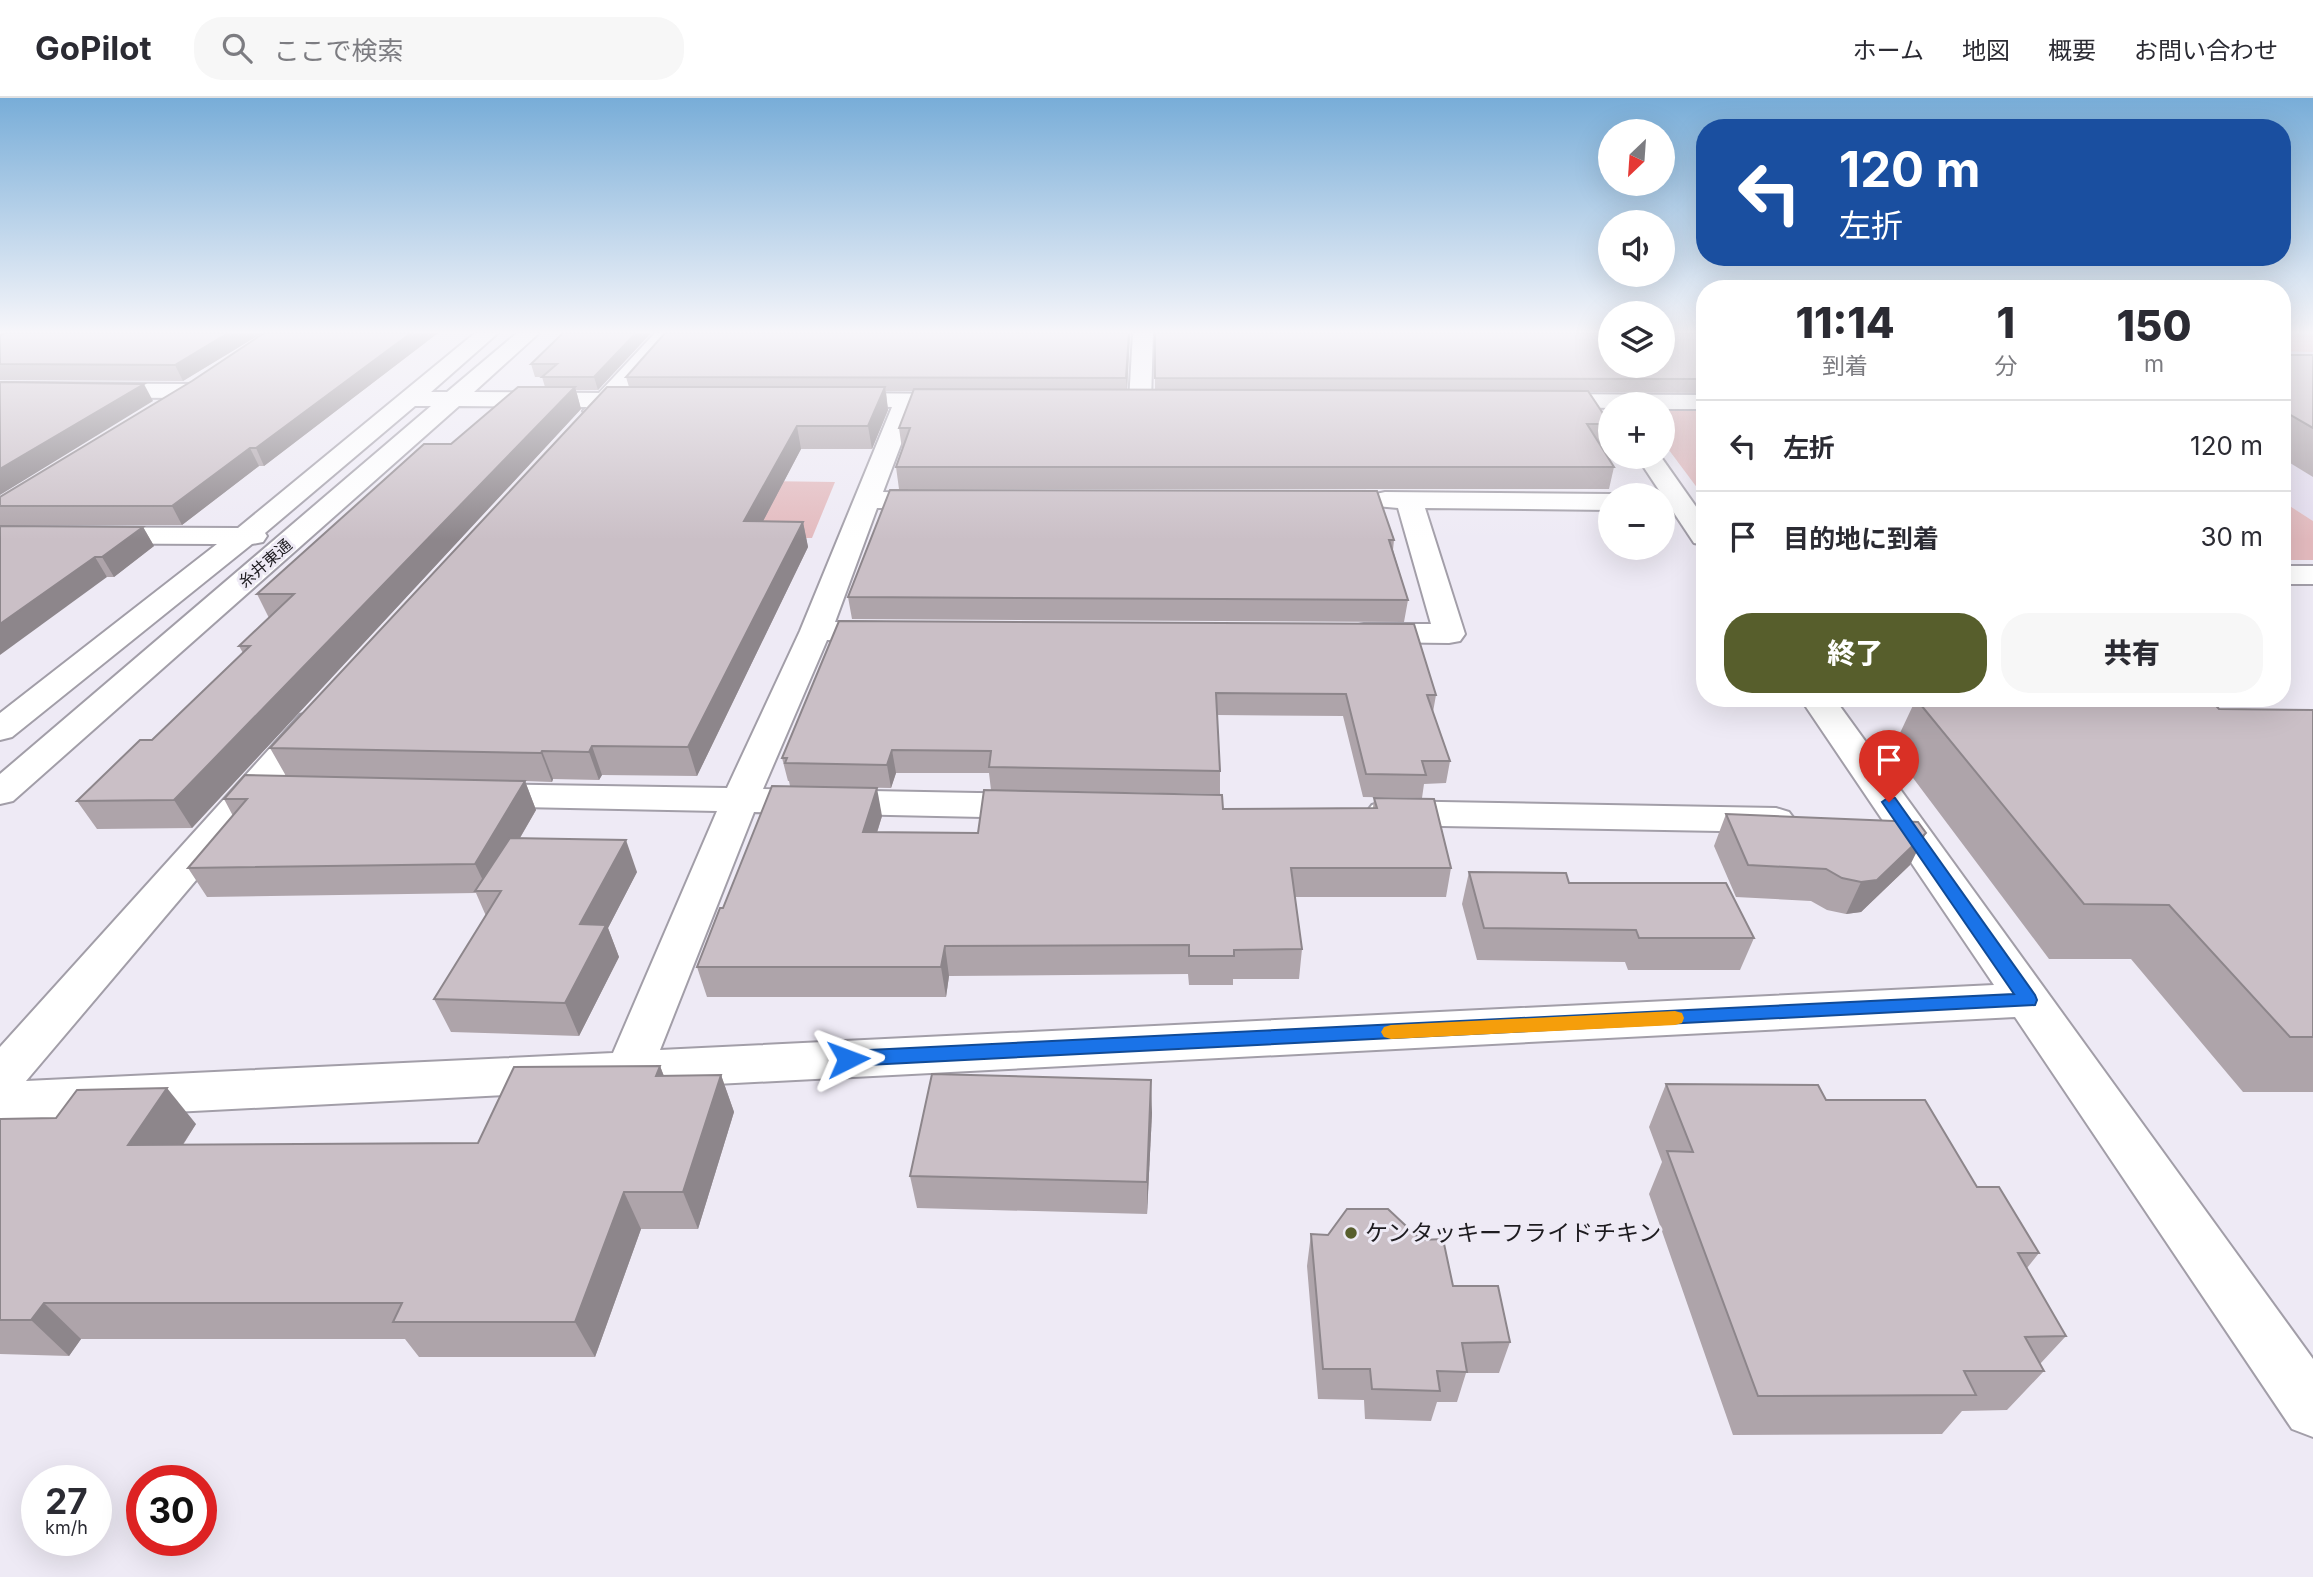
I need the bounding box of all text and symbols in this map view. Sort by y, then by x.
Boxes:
search box [194,17,684,80]
text: GoPilot [35,28,152,68]
icon: search [218,29,256,67]
text: ここで検索 [274,35,404,66]
text: ホーム [1853,36,1924,65]
text: 地図 [1962,36,2010,65]
text: 概要 [2048,36,2096,65]
text: お問い合わせ [2134,36,2278,65]
north arrow [1598,119,1675,196]
map controls [1598,119,1675,560]
text: 120 m [1839,140,1980,199]
icon: left [1724,147,1815,238]
text: 左折 [1839,206,1903,245]
button: sound [1598,210,1675,287]
text: 11:14 [1795,297,1895,348]
text: 1 [1996,297,2015,348]
text: 150 [2117,300,2192,351]
button: layers [1598,301,1675,378]
text: m [2144,350,2164,378]
text: 到着 [1822,352,1868,380]
text: 分 [1994,352,2017,380]
button: + [1598,392,1675,469]
icon: left [1724,427,1762,465]
text: 120 m [2190,430,2263,461]
text: 左折 [1783,432,1835,463]
button: − [1598,483,1675,560]
icon: arrive [1724,518,1762,556]
text: 30 m [2200,521,2263,552]
text: 目的地に到着 [1783,523,1939,554]
street label: 糸井東通 [234,534,296,592]
button: 終了 [1724,613,1987,693]
button: 共有 [2001,613,2263,693]
pin [1859,730,1919,802]
icon: arrive [1870,741,1908,779]
position arrow [811,1022,885,1096]
place label: ケンタッキーフライドチキン [1365,1219,1661,1247]
marker: ケンタッキーフライドチキン [1343,1225,1359,1241]
speed limit sign: 30 [126,1465,217,1556]
text: 27 [45,1480,88,1522]
text: km/h [45,1517,88,1538]

